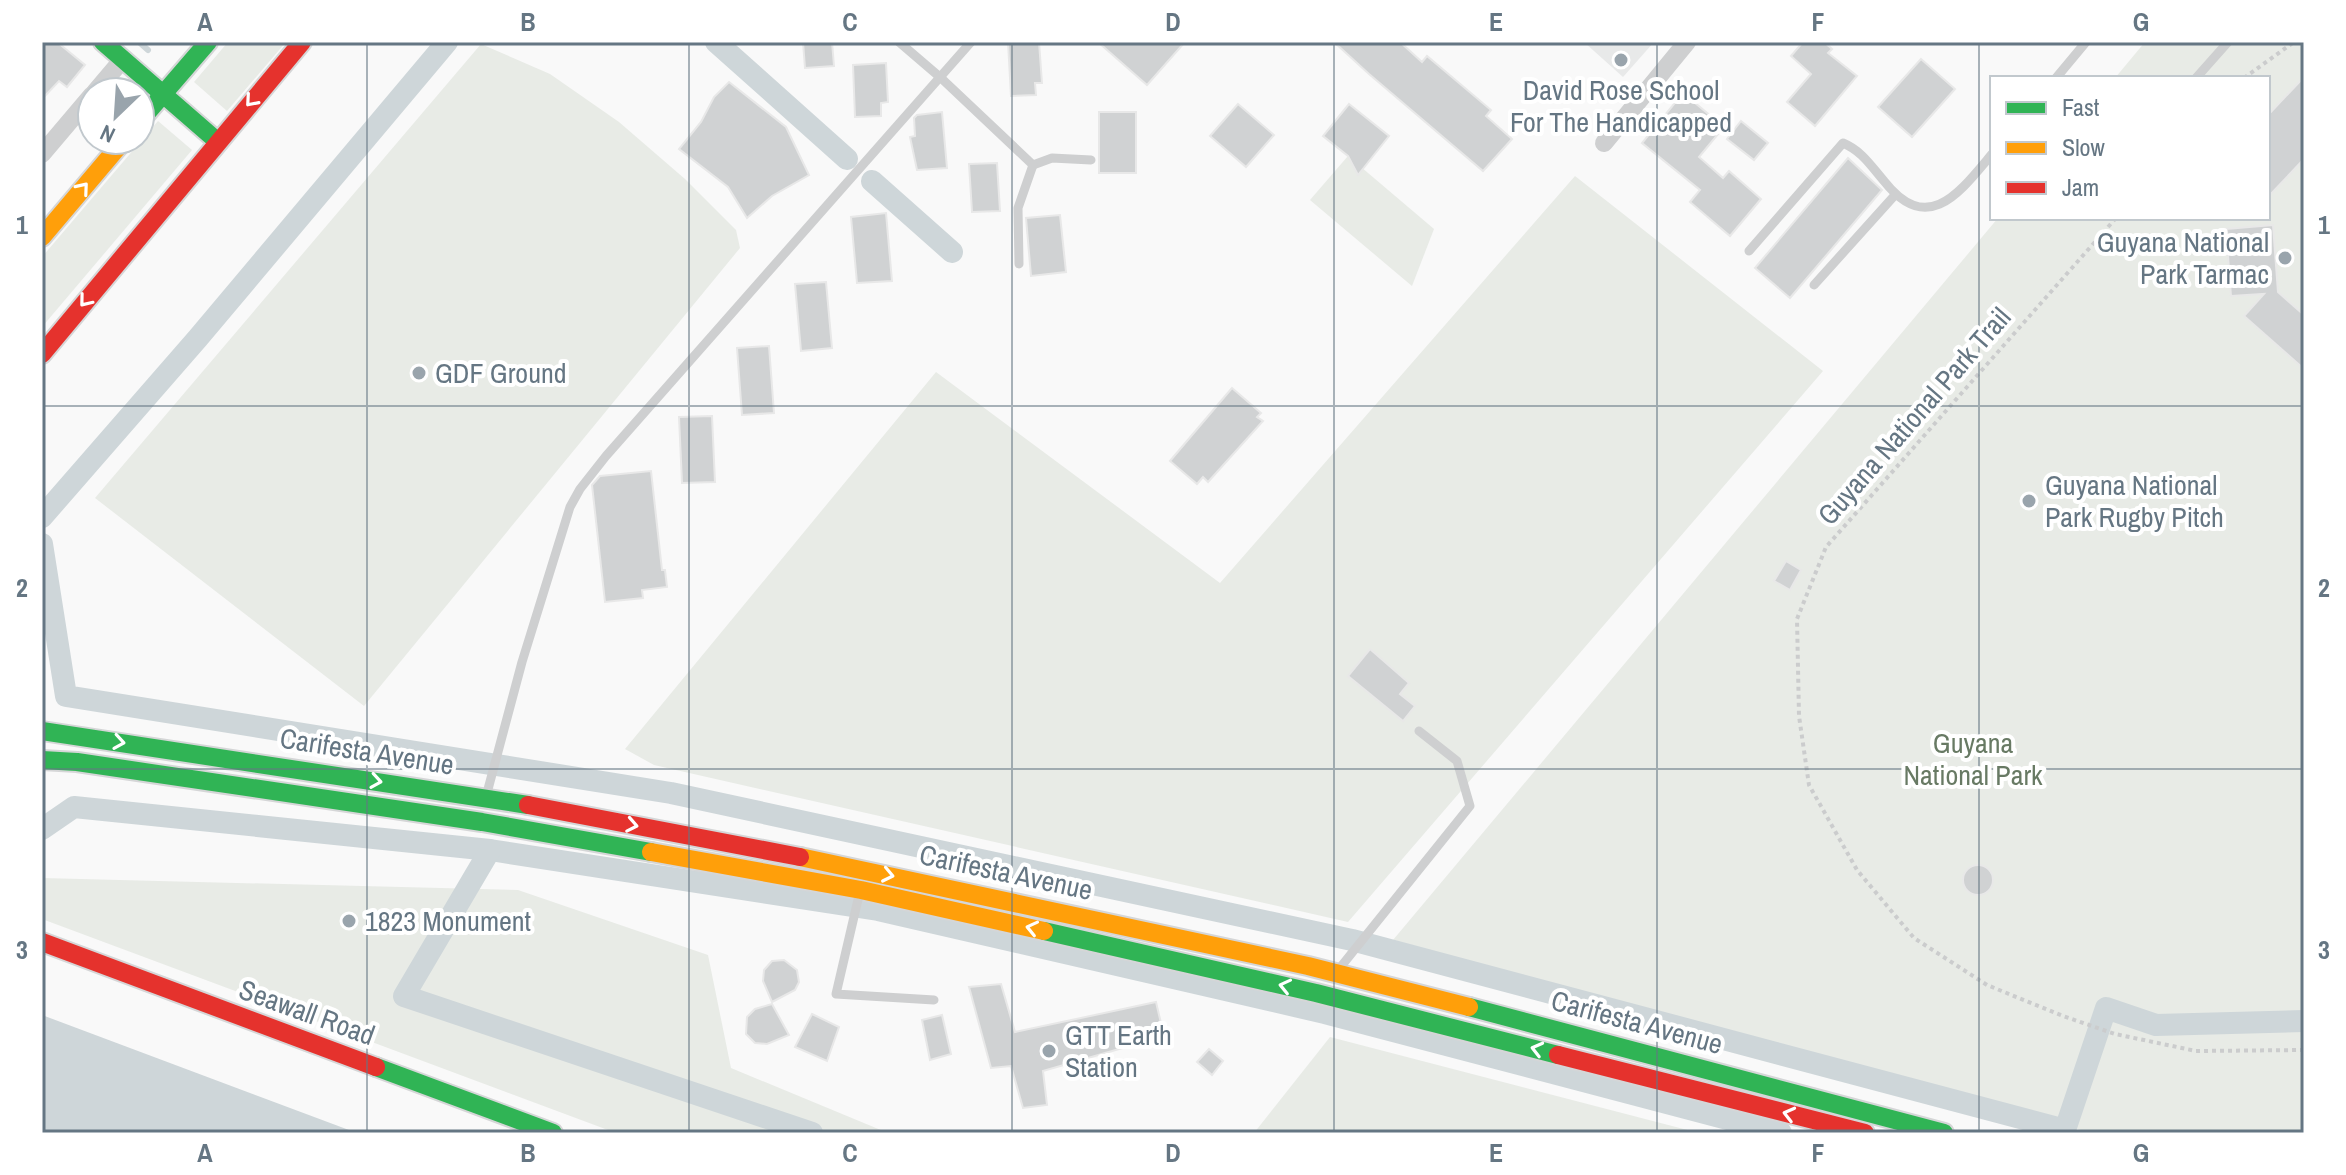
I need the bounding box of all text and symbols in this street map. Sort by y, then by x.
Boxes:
text: A [197,4,213,39]
text: B [520,4,536,39]
text: C [842,4,858,39]
text: D [1165,4,1181,39]
text: E [1489,4,1503,39]
text: F [1811,4,1825,39]
text: G [2133,4,2149,39]
marker: David Rose School For The Handicapped [1612,51,1630,69]
place label: David Rose School For The Handicapped [1510,71,1732,141]
north arrow [76,76,156,156]
legend [1990,76,2270,220]
text: Fast [2062,91,2100,123]
one-way arrow [247,92,261,106]
text: N [95,118,120,150]
text: Slow [2062,131,2105,163]
text: Jam [2062,171,2099,203]
one-way arrow [73,183,88,198]
text: 1 [16,207,28,242]
text: 1 [2318,207,2330,242]
place label: Guyana National Park Tarmac [2097,223,2269,293]
marker: Guyana National Park Tarmac [2276,249,2294,267]
one-way arrow [80,292,95,306]
street label: Guyana National Park Trail [1809,299,2019,533]
place label: GDF Ground [435,354,566,392]
marker: GDF Ground [410,364,428,382]
place label: Guyana National Park Rugby Pitch [2045,466,2224,536]
marker: Guyana National Park Rugby Pitch [2020,492,2038,510]
text: 2 [16,570,28,605]
text: 2 [2318,570,2330,605]
street label: Carifesta Avenue [277,718,457,784]
park label: Guyana National Park [1903,724,2043,794]
one-way arrow [112,733,126,750]
one-way arrow [370,772,383,789]
one-way arrow [626,816,639,833]
street label: Carifesta Avenue [916,835,1096,909]
one-way arrow [880,866,894,883]
place label: 1823 Monument [365,902,531,940]
marker: 1823 Monument [340,912,358,930]
one-way arrow [1025,920,1039,937]
text: 3 [16,932,28,967]
text: 3 [2318,932,2330,967]
street label: Seawall Road [234,970,380,1054]
one-way arrow [1279,978,1293,995]
street label: Carifesta Avenue [1547,981,1727,1063]
place label: GTT Earth Station [1065,1016,1172,1086]
marker: GTT Earth Station [1040,1042,1058,1060]
one-way arrow [1531,1042,1545,1059]
one-way arrow [1783,1106,1797,1123]
text: A [197,1135,213,1170]
text: B [520,1135,536,1170]
text: C [842,1135,858,1170]
text: D [1165,1135,1181,1170]
text: E [1489,1135,1503,1170]
text: F [1811,1135,1825,1170]
text: G [2133,1135,2149,1170]

